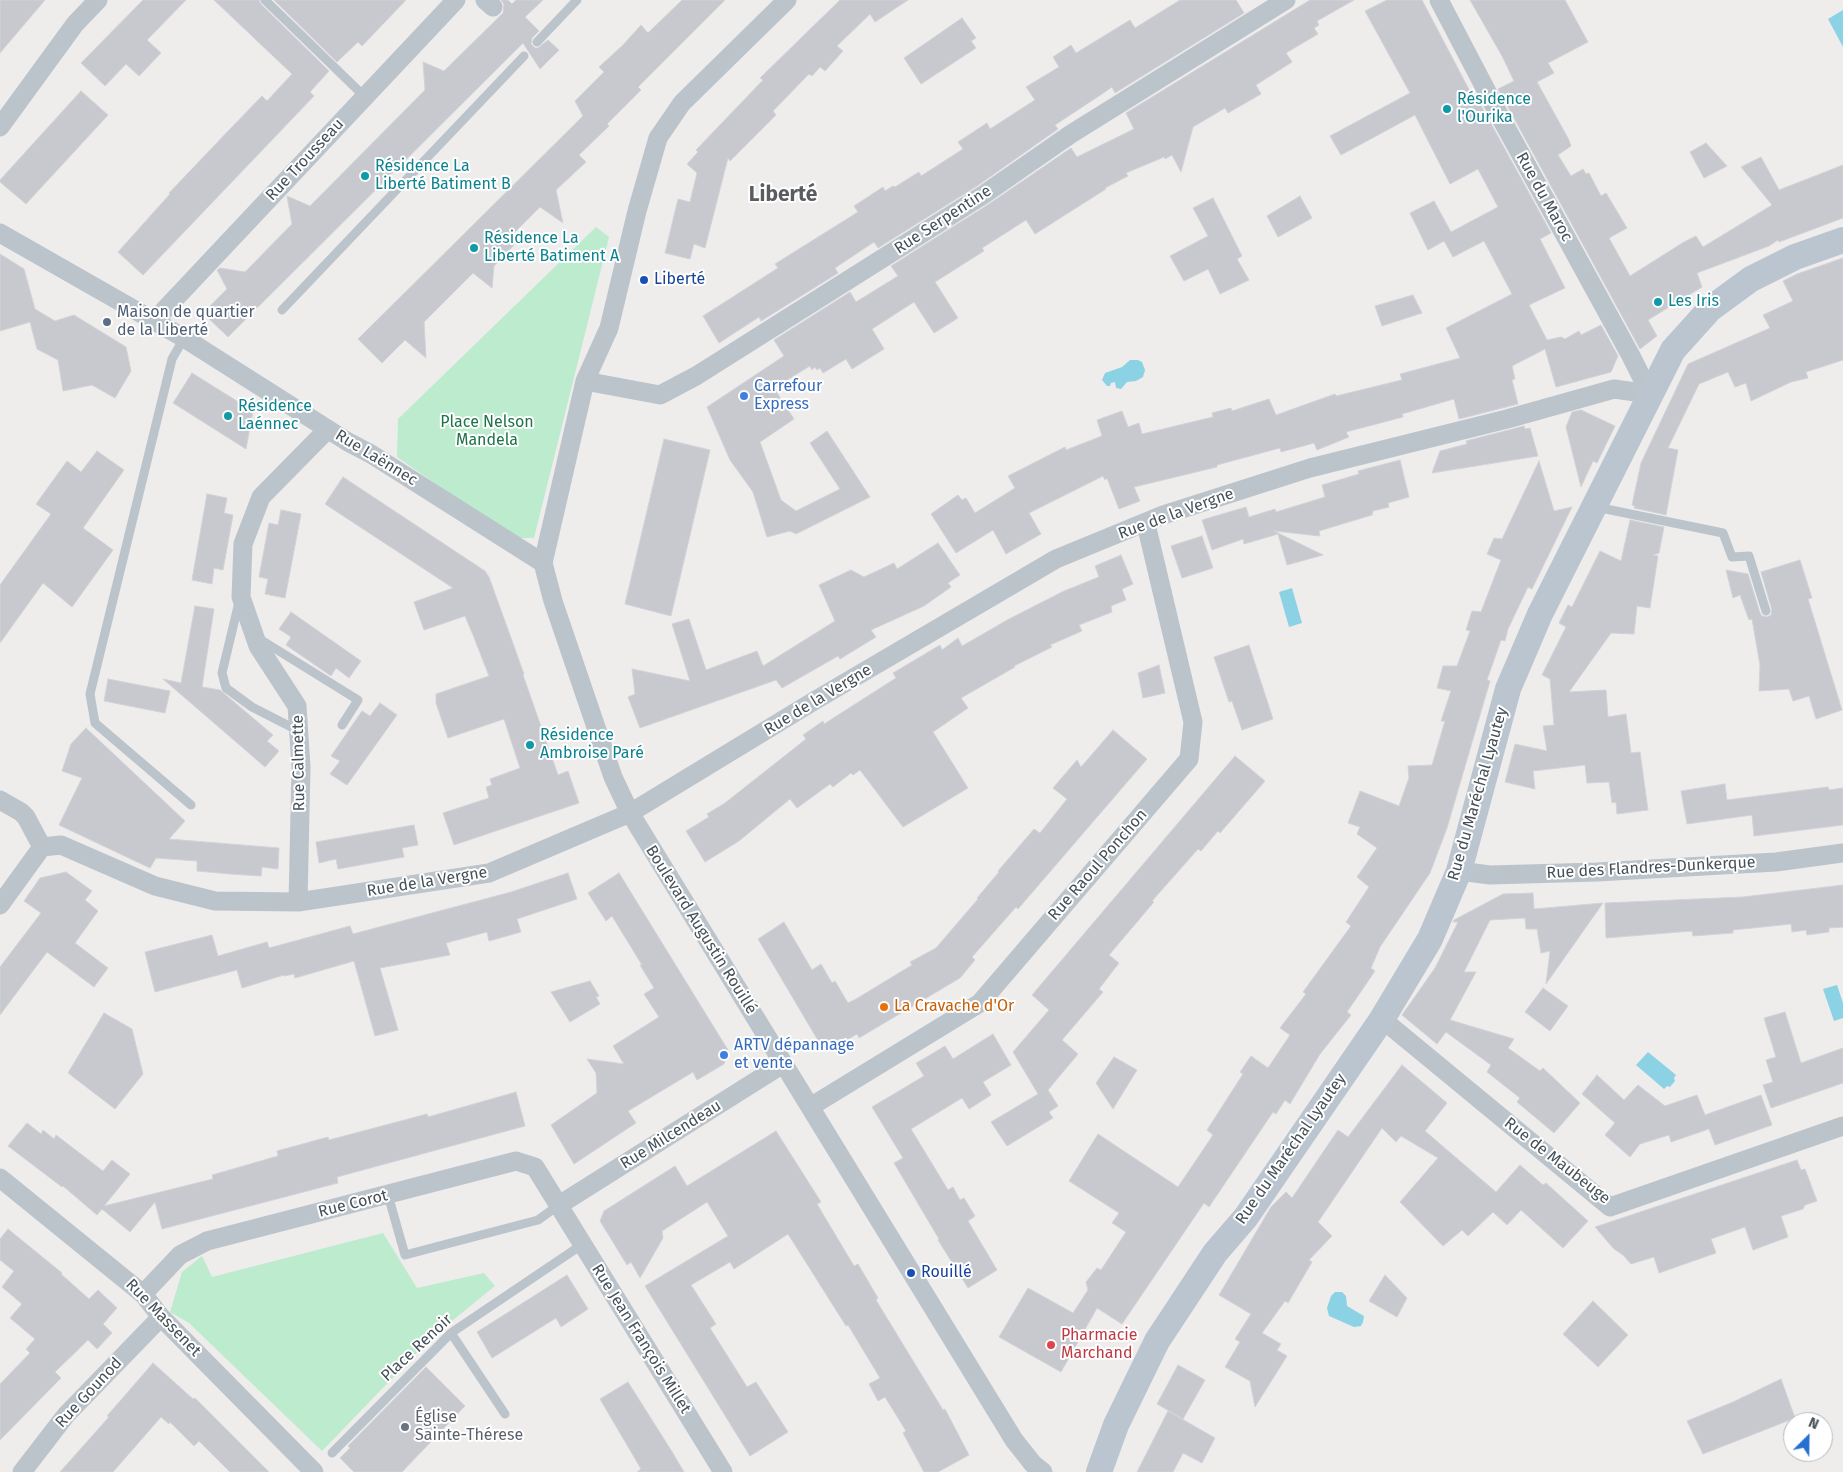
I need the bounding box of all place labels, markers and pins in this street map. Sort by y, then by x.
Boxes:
place label: Résidence l'Ourika [1457,90,1531,128]
marker: Résidence l'Ourika [1441,103,1453,115]
place label: Résidence La Liberté Batiment B [375,157,511,195]
marker: Résidence La Liberté Batiment B [359,170,371,182]
place label: Résidence La Liberté Batiment A [484,229,619,267]
marker: Résidence La Liberté Batiment A [468,242,480,254]
place label: Liberté [654,270,705,290]
marker: Liberté [638,274,650,286]
place label: Les Iris [1668,292,1719,312]
marker: Les Iris [1652,296,1664,308]
place label: Maison de quartier de la Liberté [117,303,255,341]
marker: Maison de quartier de la Liberté [101,316,113,328]
place label: Carrefour Express [754,377,822,415]
marker: Carrefour Express [738,390,750,402]
place label: Résidence Laénnec [238,397,312,435]
marker: Résidence Laénnec [222,410,234,422]
place label: Résidence Ambroise Paré [540,726,644,764]
marker: Résidence Ambroise Paré [524,739,536,751]
place label: La Cravache d'Or [894,997,1014,1017]
marker: La Cravache d'Or [878,1001,890,1013]
place label: ARTV dépannage et vente [734,1036,854,1074]
marker: ARTV dépannage et vente [718,1049,730,1061]
place label: Rouillé [921,1263,972,1283]
marker: Rouillé [905,1267,917,1279]
place label: Pharmacie Marchand [1061,1326,1138,1364]
marker: Pharmacie Marchand [1045,1339,1057,1351]
place label: Église Sainte-Thérese [415,1408,523,1446]
marker: Église Sainte-Thérese [399,1421,411,1433]

